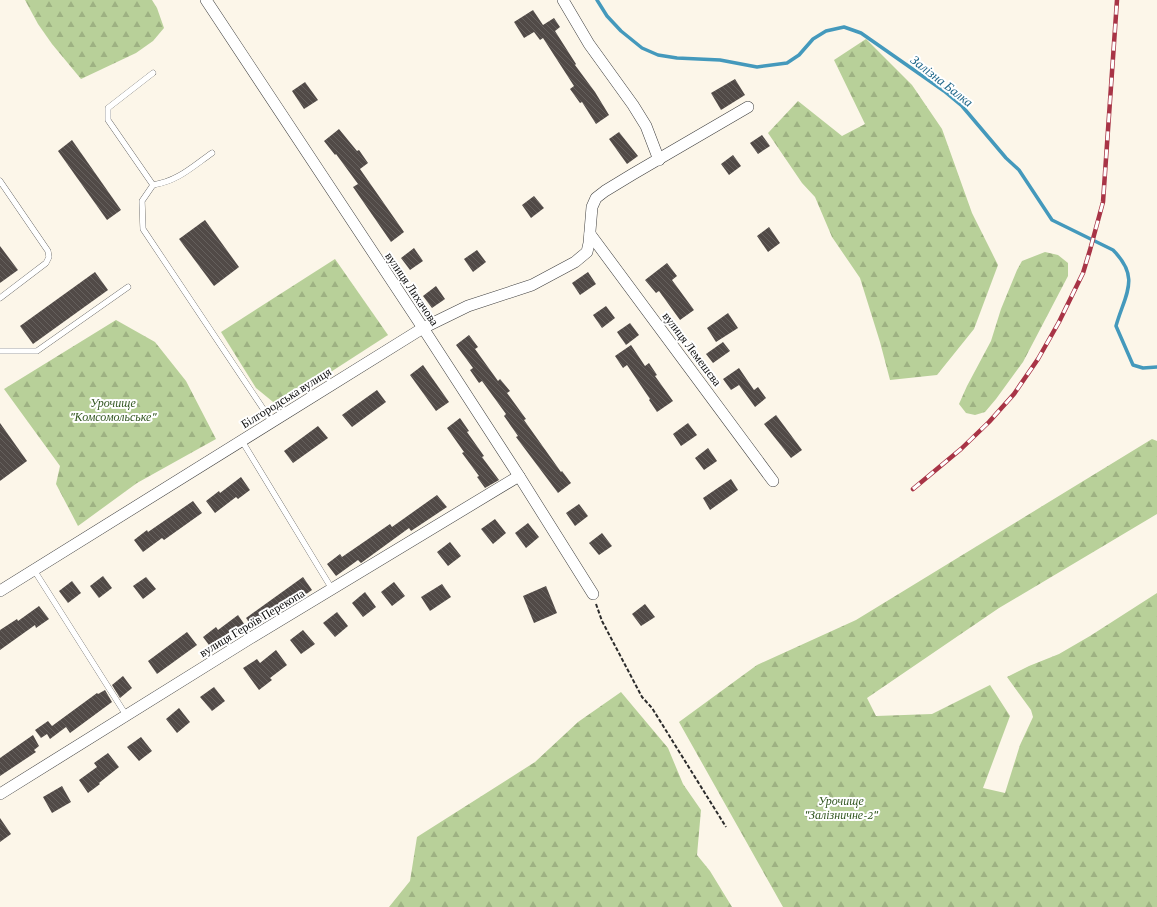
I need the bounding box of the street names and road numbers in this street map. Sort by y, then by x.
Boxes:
street label: вулиця Лихачова [382,250,442,329]
street label: вулиця Лемешєва [660,309,725,389]
street label: Білгородська вулиця [238,364,334,431]
street label: вулиця Героїв Перекопа [197,586,308,660]

